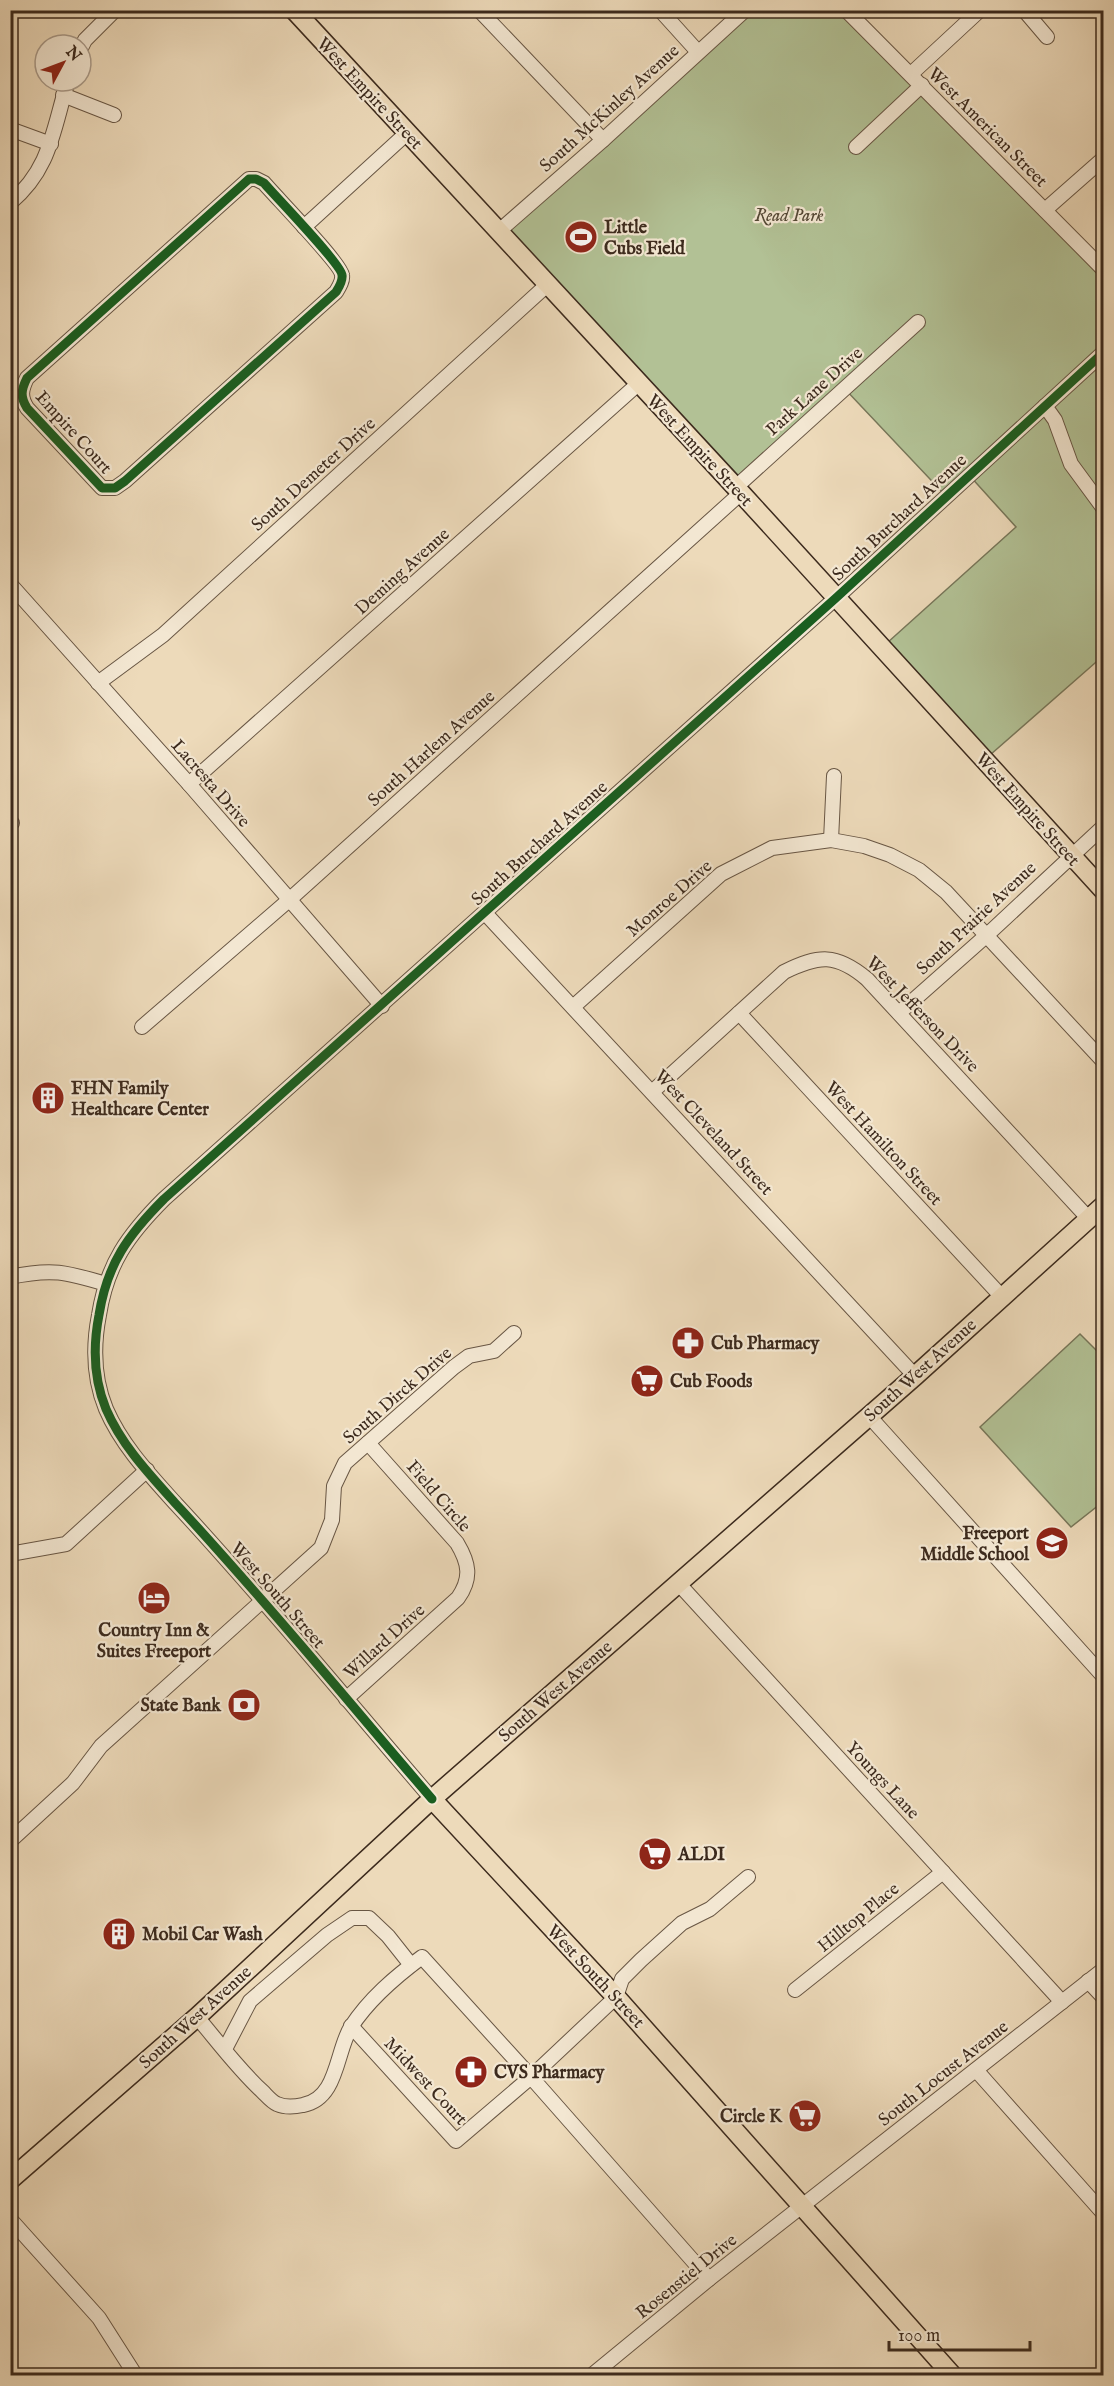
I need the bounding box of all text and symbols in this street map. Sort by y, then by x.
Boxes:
north arrow [33,33,93,93]
street label: West Empire Street [311,33,427,155]
street label: South McKinley Avenue [535,40,685,178]
text: N [60,42,85,66]
street label: West American Street [922,63,1052,193]
park label: Read Park [754,205,824,228]
place label: Little Cubs Field [604,217,685,261]
sports icon: Little Cubs Field [563,219,599,255]
street label: Park Lane Drive [762,343,868,442]
street label: Empire Court [29,387,116,479]
street label: West Empire Street [641,390,757,512]
street label: South Demeter Drive [247,413,381,537]
street label: South Burchard Avenue [828,450,972,587]
street label: Deming Avenue [351,524,455,621]
street label: South Harlem Avenue [363,686,501,812]
street label: Lacresta Drive [165,735,254,833]
street label: West Empire Street [970,748,1084,872]
street label: South Burchard Avenue [467,777,613,912]
street label: Monroe Drive [622,856,718,943]
street label: South Prairie Avenue [912,857,1042,981]
street label: West Jefferson Drive [860,952,983,1078]
street label: West Cleveland Street [649,1065,777,1201]
street label: West Hamilton Street [819,1077,947,1211]
place label: FHN Family Healthcare Center [71,1078,209,1122]
building icon: FHN Family Healthcare Center [30,1080,66,1116]
street label: South West Avenue [860,1314,982,1428]
pharmacy icon: Cub Pharmacy [670,1325,706,1361]
place label: Cub Pharmacy [711,1333,821,1356]
street label: South Dirck Drive [339,1343,457,1450]
supermarket icon: Cub Foods [629,1363,665,1399]
place label: Cub Foods [670,1371,753,1394]
street label: Field Circle [400,1456,475,1538]
place label: Freeport Middle School [920,1523,1030,1567]
school or university icon: Freeport Middle School [1034,1525,1070,1561]
street label: West South Street [224,1538,329,1654]
hotel icon: Country Inn & Suites Freeport [136,1580,172,1616]
street label: Willard Drive [340,1600,430,1685]
place label: Country Inn & Suites Freeport [97,1620,212,1664]
street label: South West Avenue [494,1636,618,1748]
bank icon: State Bank [226,1687,262,1723]
place label: State Bank [141,1695,222,1718]
street label: Youngs Lane [840,1737,924,1825]
supermarket icon: ALDI [637,1836,673,1872]
place label: ALDI [677,1844,725,1867]
street label: Hilltop Place [813,1878,905,1958]
building icon: Mobil Car Wash [101,1916,137,1952]
street label: West South Street [541,1920,649,2034]
place label: Mobil Car Wash [142,1924,263,1947]
street label: South West Avenue [135,1961,257,2075]
street label: South Locust Avenue [874,2016,1014,2132]
street label: Midwest Court [378,2033,472,2131]
pharmacy icon: CVS Pharmacy [453,2054,489,2090]
place label: CVS Pharmacy [494,2062,606,2085]
supermarket icon: Circle K [787,2098,823,2134]
place label: Circle K [720,2106,783,2129]
street label: Rosenstiel Drive [632,2229,742,2325]
scale bar [889,2314,1030,2352]
text: 100 m [898,2325,940,2348]

